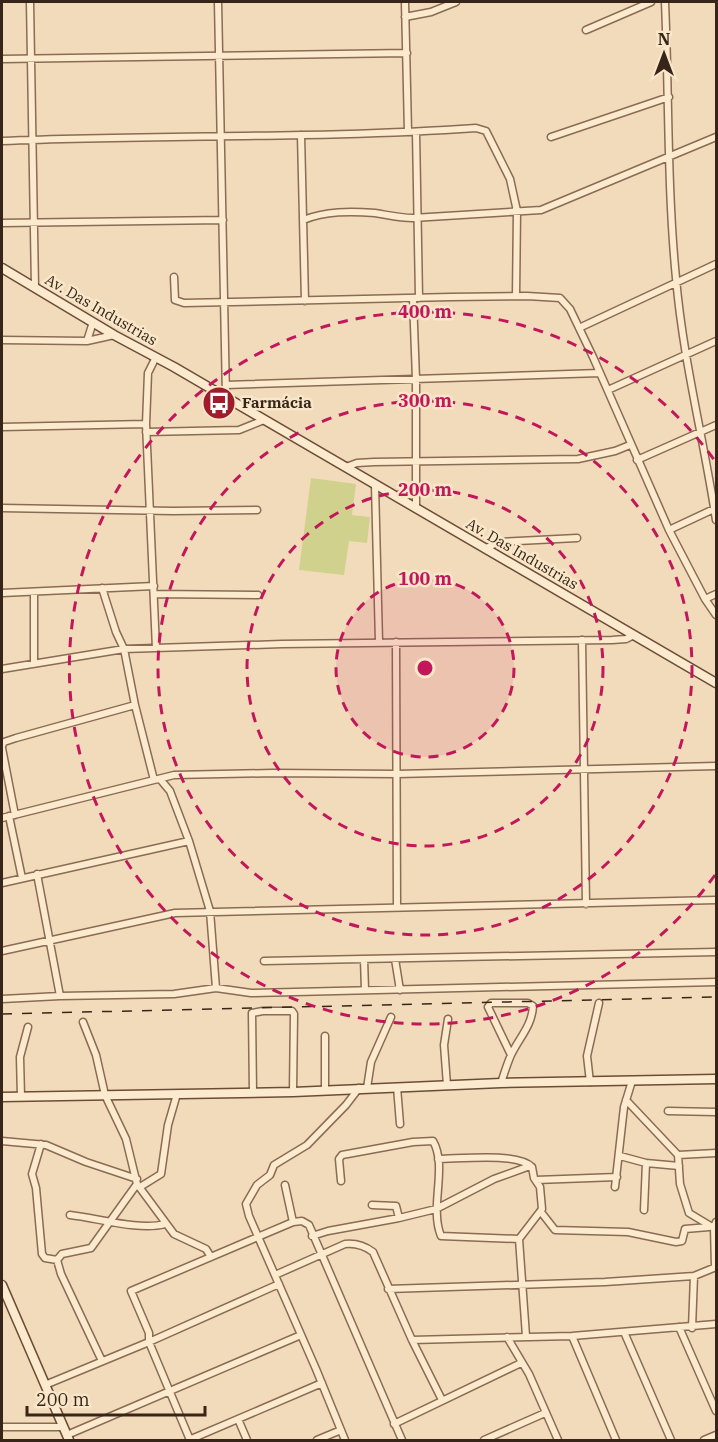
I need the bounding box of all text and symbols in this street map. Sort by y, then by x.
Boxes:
north arrow [634,24,694,84]
text: N [658,29,670,49]
street label: Av. Das Industrias [42,270,161,349]
text: 400 m [398,300,453,323]
bus stop icon: Farmácia [201,385,237,421]
text: 300 m [398,389,453,412]
place label: Farmácia [242,393,312,412]
text: 200 m [398,478,453,501]
street label: Av. Das Industrias [463,514,582,593]
text: 100 m [398,567,453,590]
centre of rings [415,658,435,678]
scale bar [27,1379,206,1417]
text: 200 m [36,1388,90,1411]

